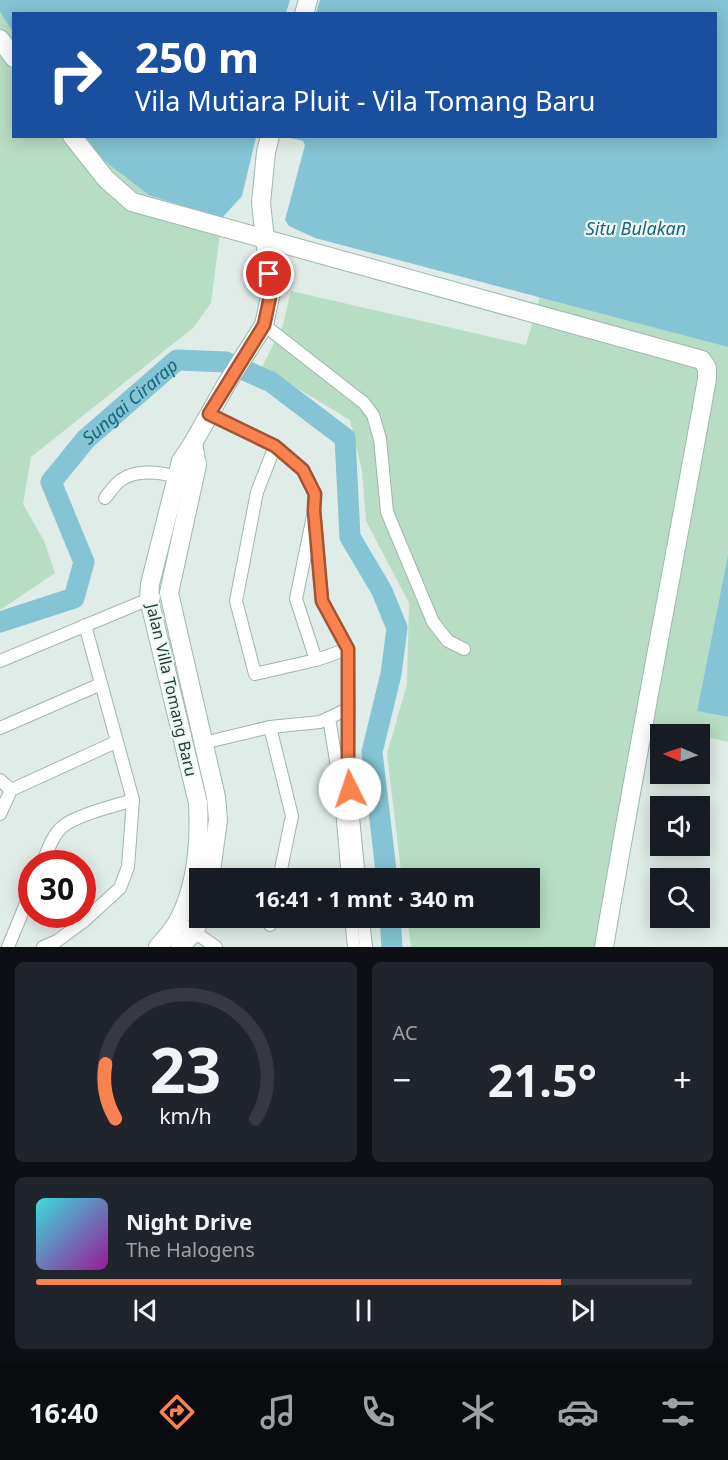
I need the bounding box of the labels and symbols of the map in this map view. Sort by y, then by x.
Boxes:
water label: Situ Bulakan [586,216,686,240]
pin [243,248,294,299]
water label: Sungai Cirarap [77,353,183,449]
street label: Jalan Villa Tomang Baru [141,599,203,779]
north arrow [650,724,710,784]
position arrow [318,757,382,821]
speed limit sign: 30 [18,850,96,928]

